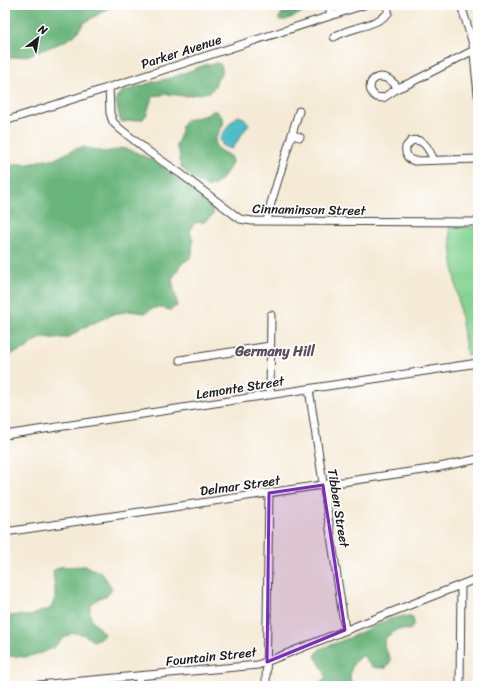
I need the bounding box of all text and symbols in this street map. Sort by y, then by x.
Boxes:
north arrow [18,18,58,58]
text: N [34,19,51,40]
street label: Parker Avenue [138,28,225,75]
street label: Cinnaminson Street [252,197,367,222]
district label: Germany Hill [234,339,316,364]
street label: Lemonte Street [194,369,287,406]
street label: Tibben Street [321,467,356,550]
street label: Delmar Street [198,468,282,503]
street label: Fountain Street [164,640,258,673]

